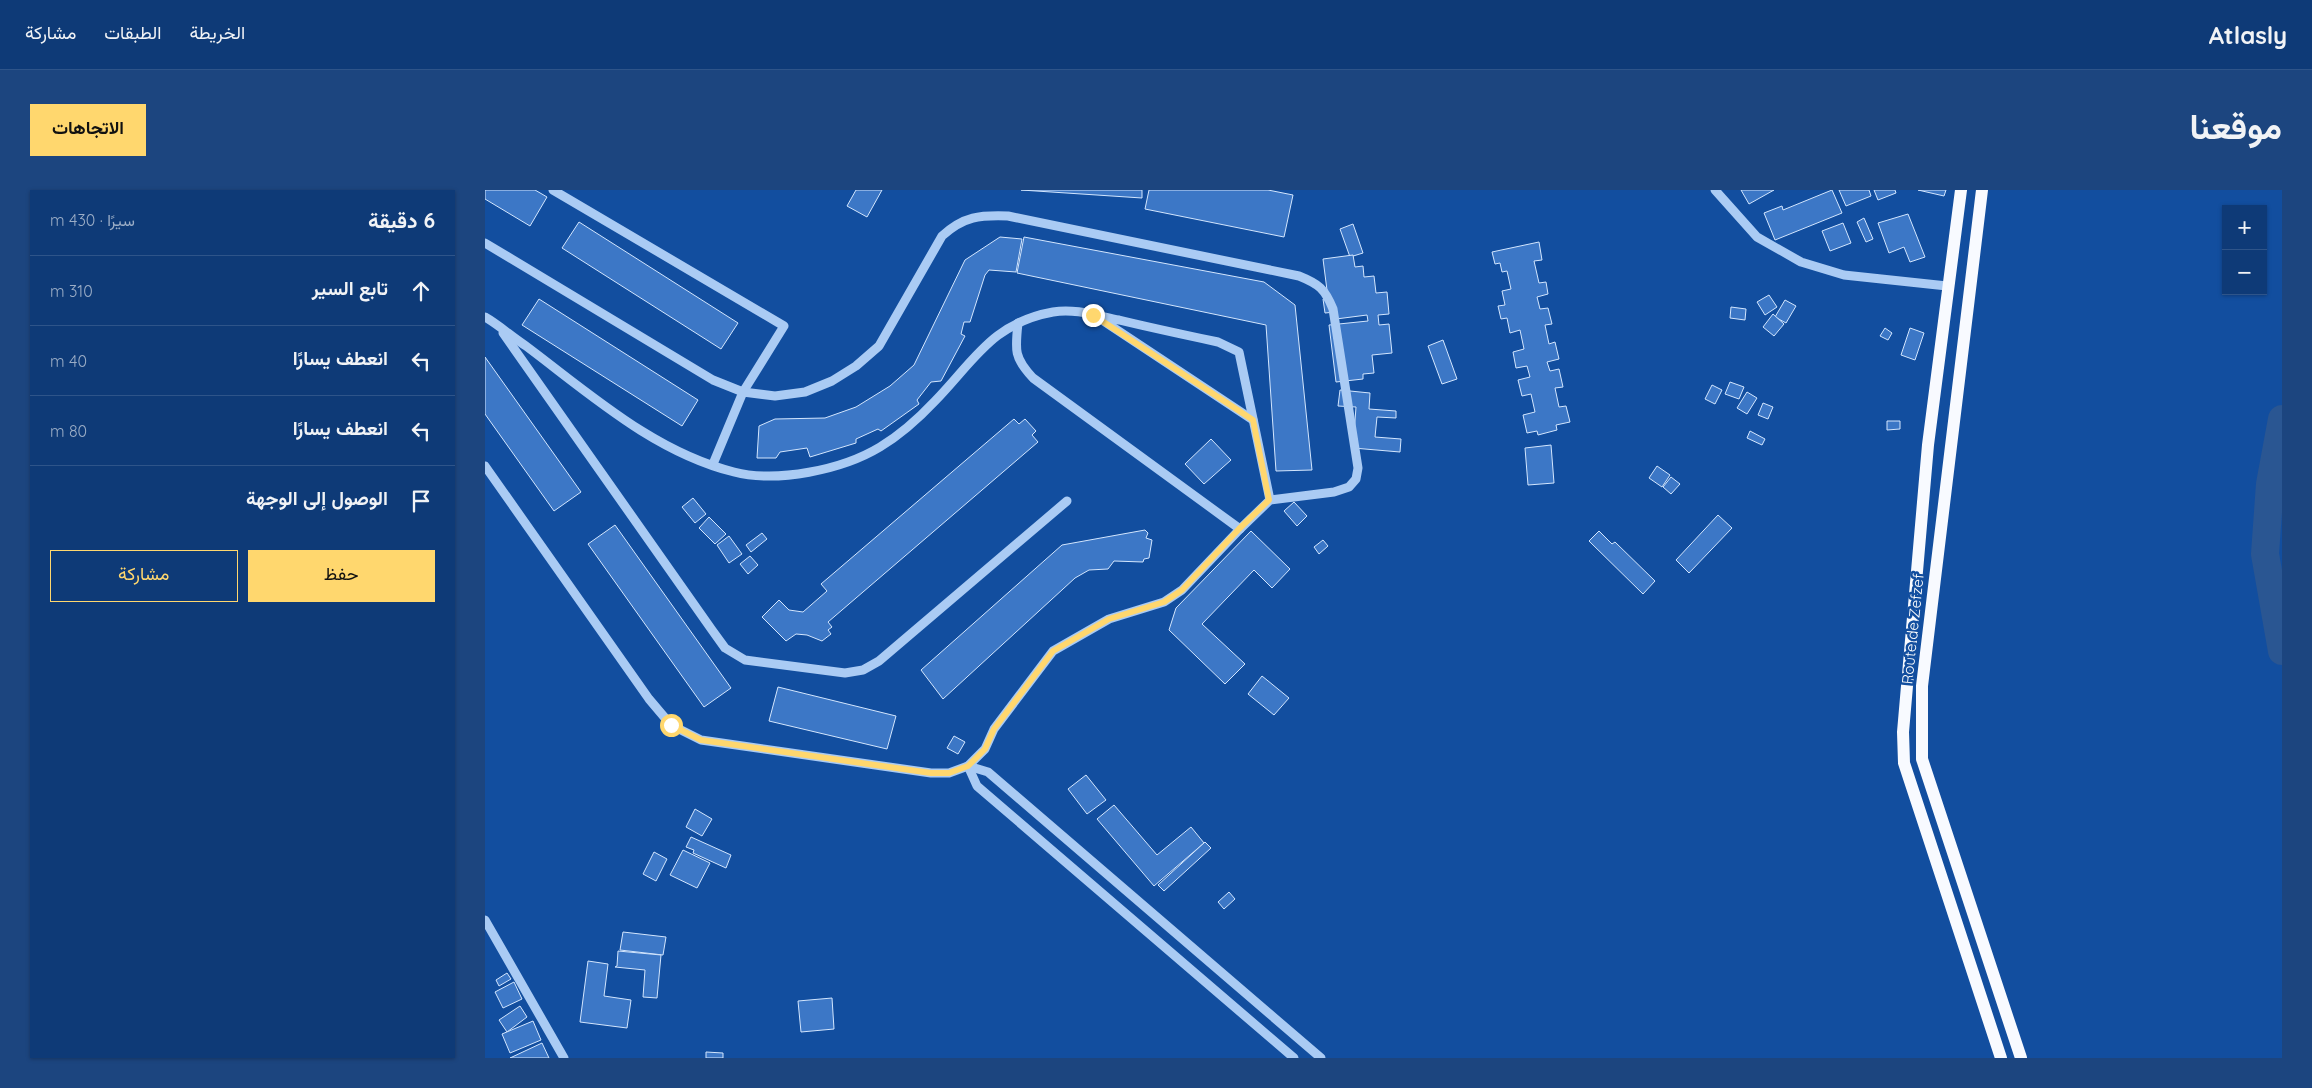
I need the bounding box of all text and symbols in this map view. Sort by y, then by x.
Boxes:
text: Atlasly [2209,20,2287,50]
text: مشاركة [25,21,76,44]
text: الطبقات [104,21,161,44]
text: الخريطة [189,21,245,44]
button: الاتجاهات [30,104,146,156]
text: موقعنا [2189,104,2282,148]
map controls [2222,205,2267,295]
button: + [2222,205,2267,250]
text: 6 دقيقة [368,207,435,233]
text: سيرًا · 430 m [50,210,135,230]
button: − [2222,250,2267,295]
text: تابع السير [312,276,388,300]
icon: ahead [407,277,435,305]
text: 310 m [50,281,93,301]
route end [1082,304,1105,327]
text: انعطف يسارًا [293,346,388,370]
icon: left [407,347,435,375]
text: 40 m [50,351,87,371]
text: انعطف يسارًا [293,416,388,440]
icon: left [407,417,435,445]
text: 80 m [50,421,87,441]
text: الوصول إلى الوجهة [246,486,388,510]
icon: arrive [407,487,435,515]
button: مشاركة [50,550,238,602]
button: حفظ [248,550,435,602]
street label: Route de Zefzef [1897,572,1928,685]
route start [660,714,683,737]

